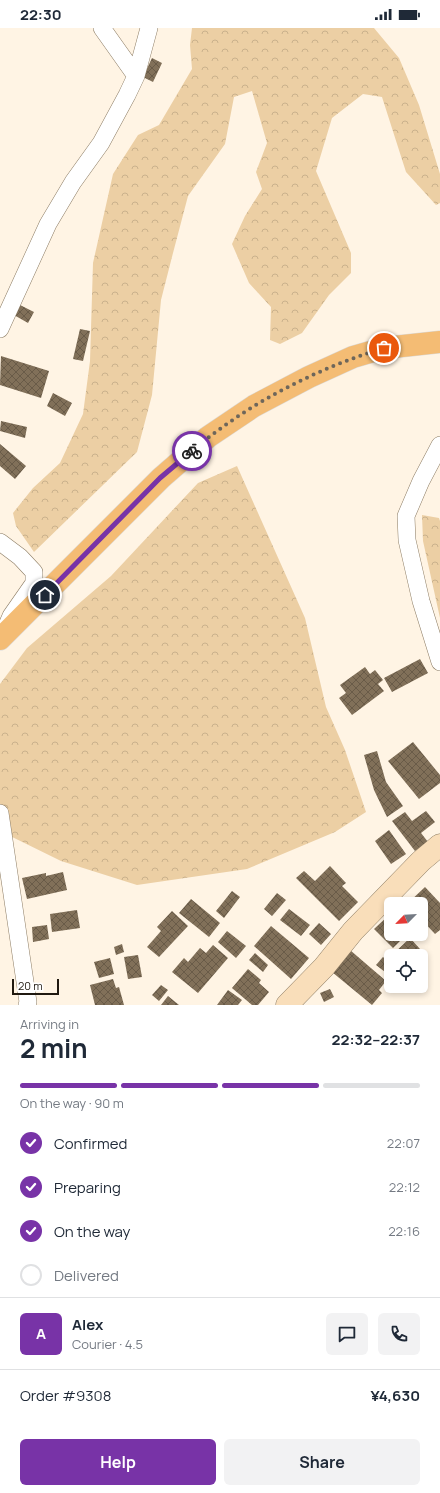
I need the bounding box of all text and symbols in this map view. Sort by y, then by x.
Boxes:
text: 22:30 [20,4,62,25]
pin [367,331,401,365]
icon: bag [373,337,395,359]
courier [172,431,212,471]
icon: bike [181,440,203,462]
pin [28,578,62,612]
icon: home [34,584,56,606]
north arrow [384,897,428,941]
map controls [384,897,428,993]
button: locate [384,949,428,993]
scale bar [12,977,59,996]
text: 20 m [18,978,43,993]
text: Arriving in [20,1015,79,1033]
text: 22:32–22:37 [332,1029,420,1050]
text: 2 min [20,1030,88,1066]
text: On the way · 90 m [20,1094,124,1112]
icon: check [20,1132,42,1154]
text: Confirmed [54,1133,127,1154]
text: 22:07 [387,1134,420,1152]
icon: check [20,1176,42,1198]
text: Preparing [54,1177,121,1198]
text: 22:12 [389,1178,420,1196]
icon: check [20,1220,42,1242]
text: On the way [54,1221,130,1242]
text: 22:16 [388,1222,420,1240]
text: Delivered [54,1265,119,1286]
button: chat [326,1313,368,1355]
button: phone [378,1313,420,1355]
text: Alex [72,1314,103,1335]
text: A [36,1323,46,1344]
text: Courier · 4.5 [72,1335,143,1353]
text: Order #9308 [20,1385,111,1406]
text: ¥4,630 [371,1385,420,1406]
button: Help [20,1439,216,1485]
button: Share [224,1439,420,1485]

